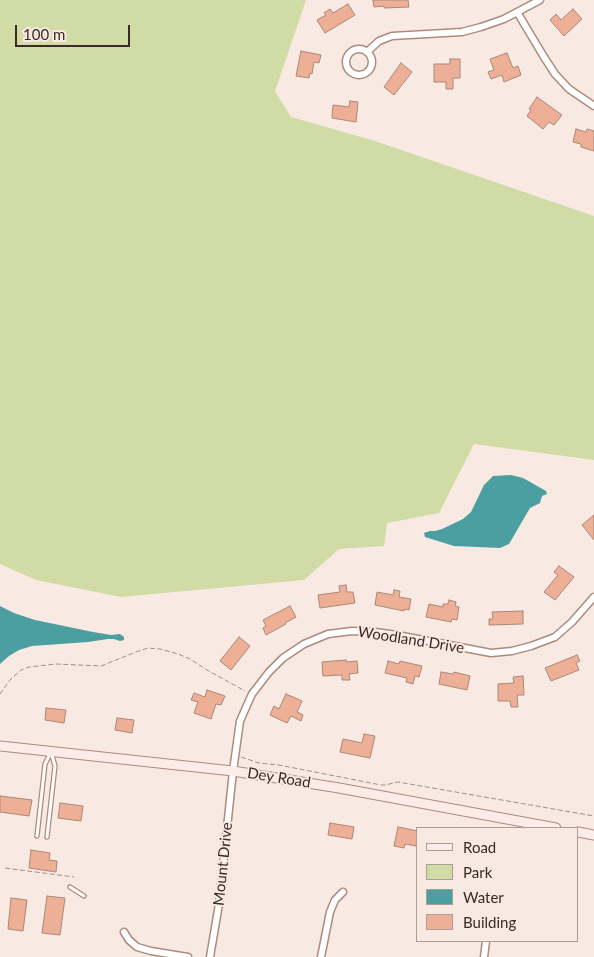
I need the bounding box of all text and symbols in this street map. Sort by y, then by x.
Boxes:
scale bar [18,15,132,47]
text: 100 m [23,25,65,43]
street label: Woodland Drive [357,623,465,657]
street label: Dey Road [246,764,312,792]
street label: Mount Drive [210,821,236,907]
legend [416,827,579,942]
text: Road [463,838,496,856]
text: Park [463,863,492,881]
text: Water [463,888,504,906]
text: Building [463,913,516,931]

